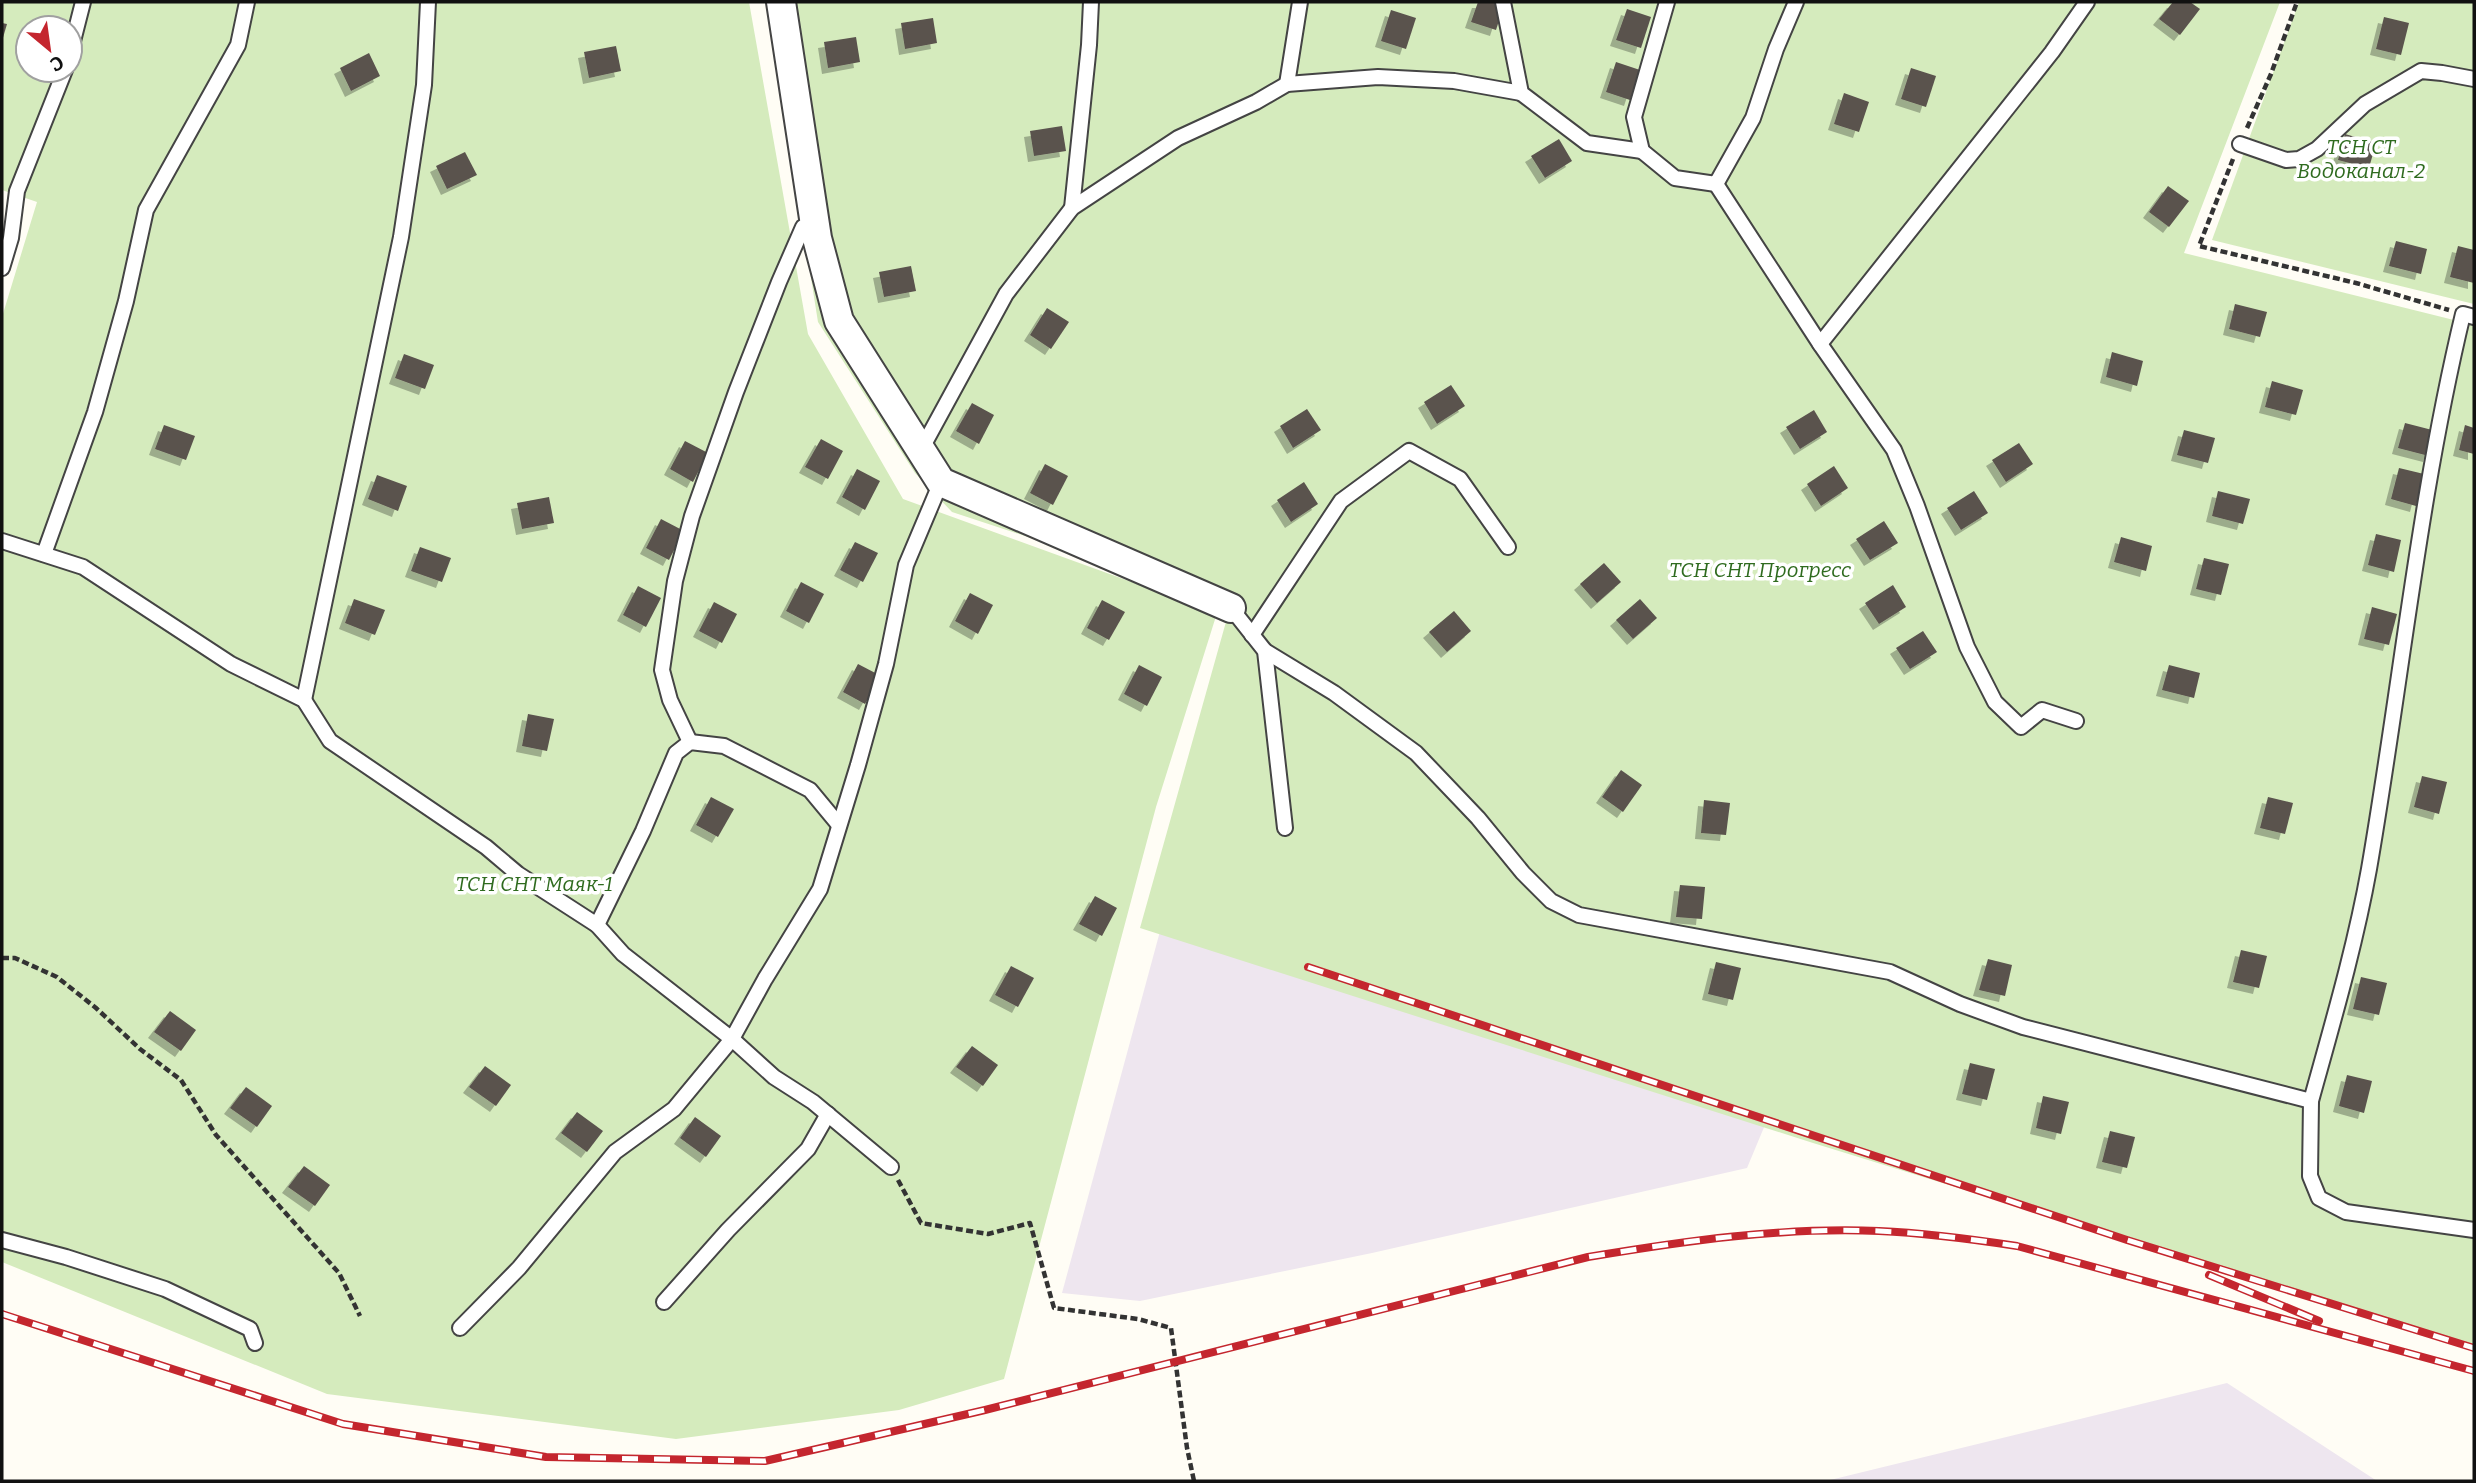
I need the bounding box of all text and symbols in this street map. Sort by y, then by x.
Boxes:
north arrow [14,14,84,84]
text: С [46,50,68,76]
park label: ТСН СТ Водоканал-2 [2297,134,2425,184]
park label: ТСН СНТ Прогресс [1669,557,1851,583]
park label: ТСН СНТ Маяк-1 [455,871,613,897]

